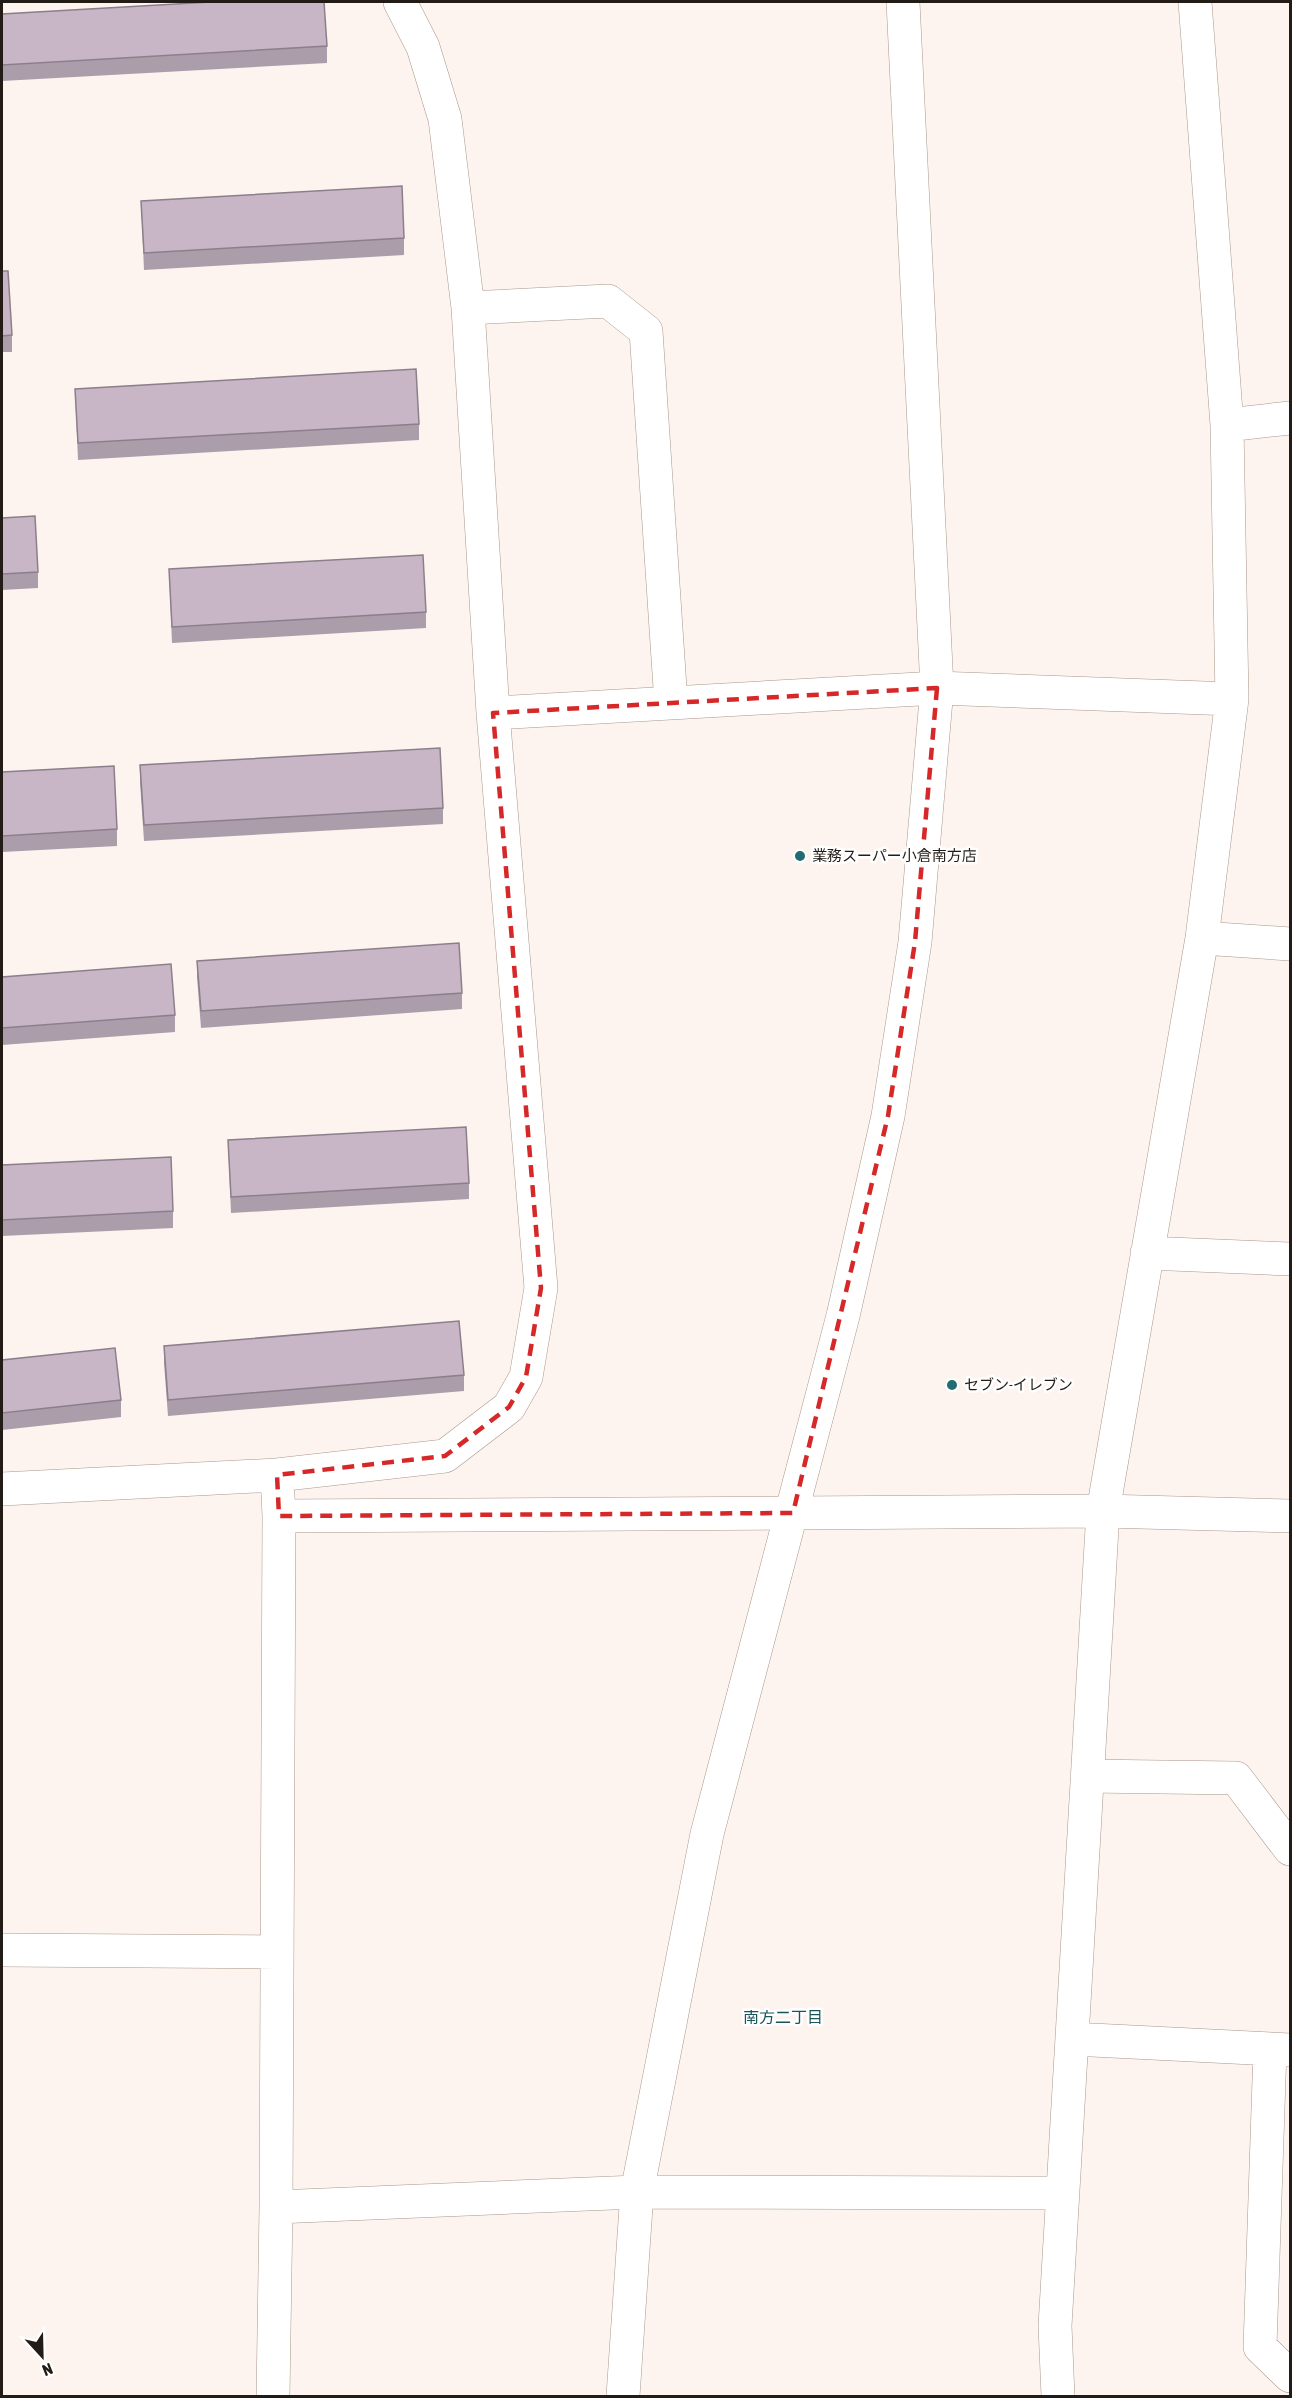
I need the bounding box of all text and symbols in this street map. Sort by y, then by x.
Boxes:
place label: 業務スーパー小倉南方店 [812,847,977,864]
marker: 業務スーパー小倉南方店 [793,849,807,863]
place label: セブン-イレブン [964,1376,1073,1393]
marker: セブン-イレブン [945,1378,959,1392]
district label: 南方二丁目 [743,2008,823,2026]
north arrow [12,2326,72,2386]
text: N [40,2360,55,2380]

